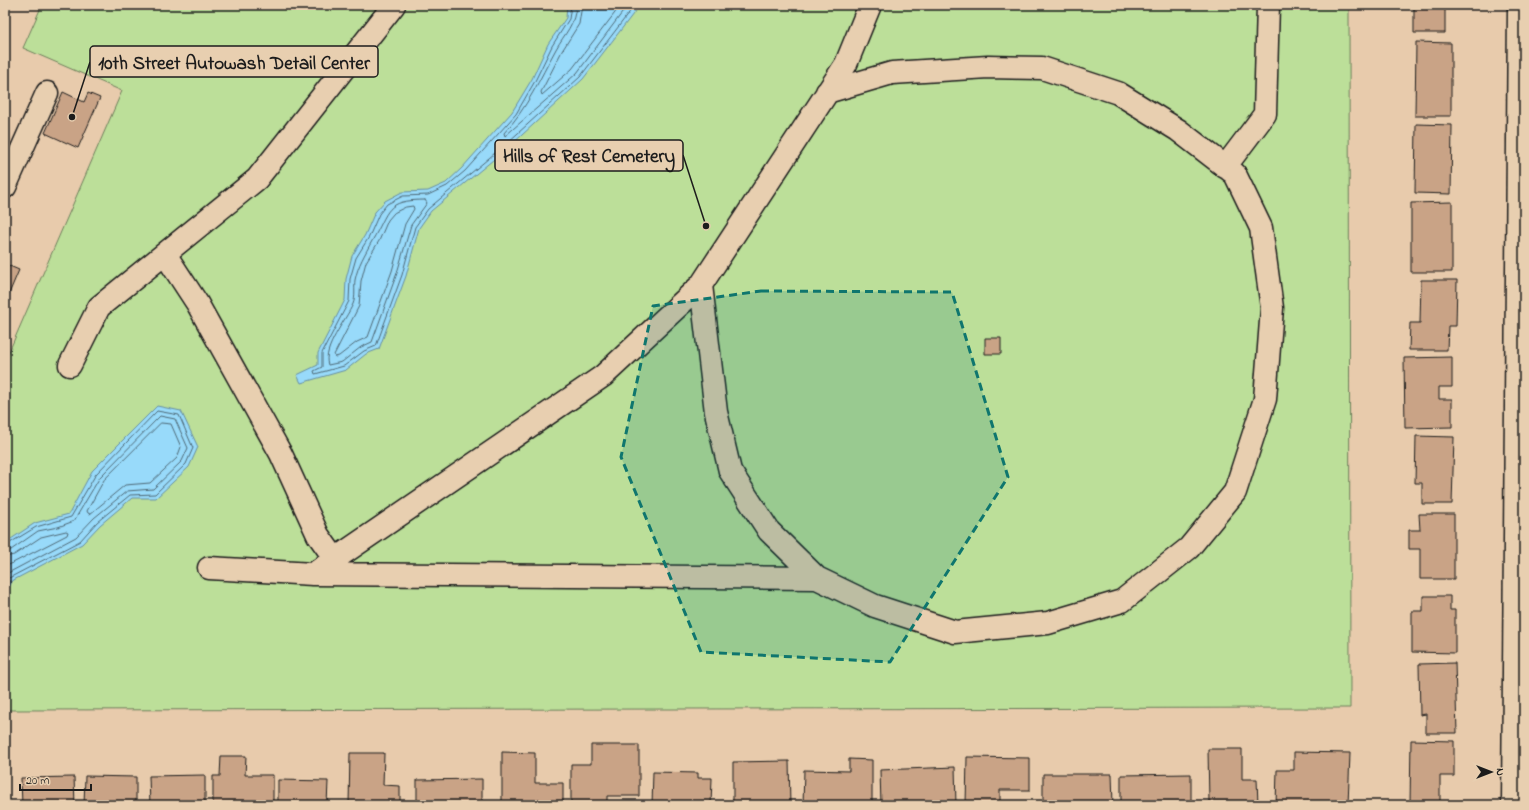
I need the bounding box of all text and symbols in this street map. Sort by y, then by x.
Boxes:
callout: 10th Street Autowash Detail Center [90,46,378,77]
text: 10th Street Autowash Detail Center [98,51,371,78]
callout: Hills of Rest Cemetery [495,140,683,171]
text: Hills of Rest Cemetery [503,144,675,173]
north arrow [1471,752,1511,792]
scale bar [20,766,91,792]
text: N [1492,768,1508,776]
text: 20 m [26,772,49,790]

